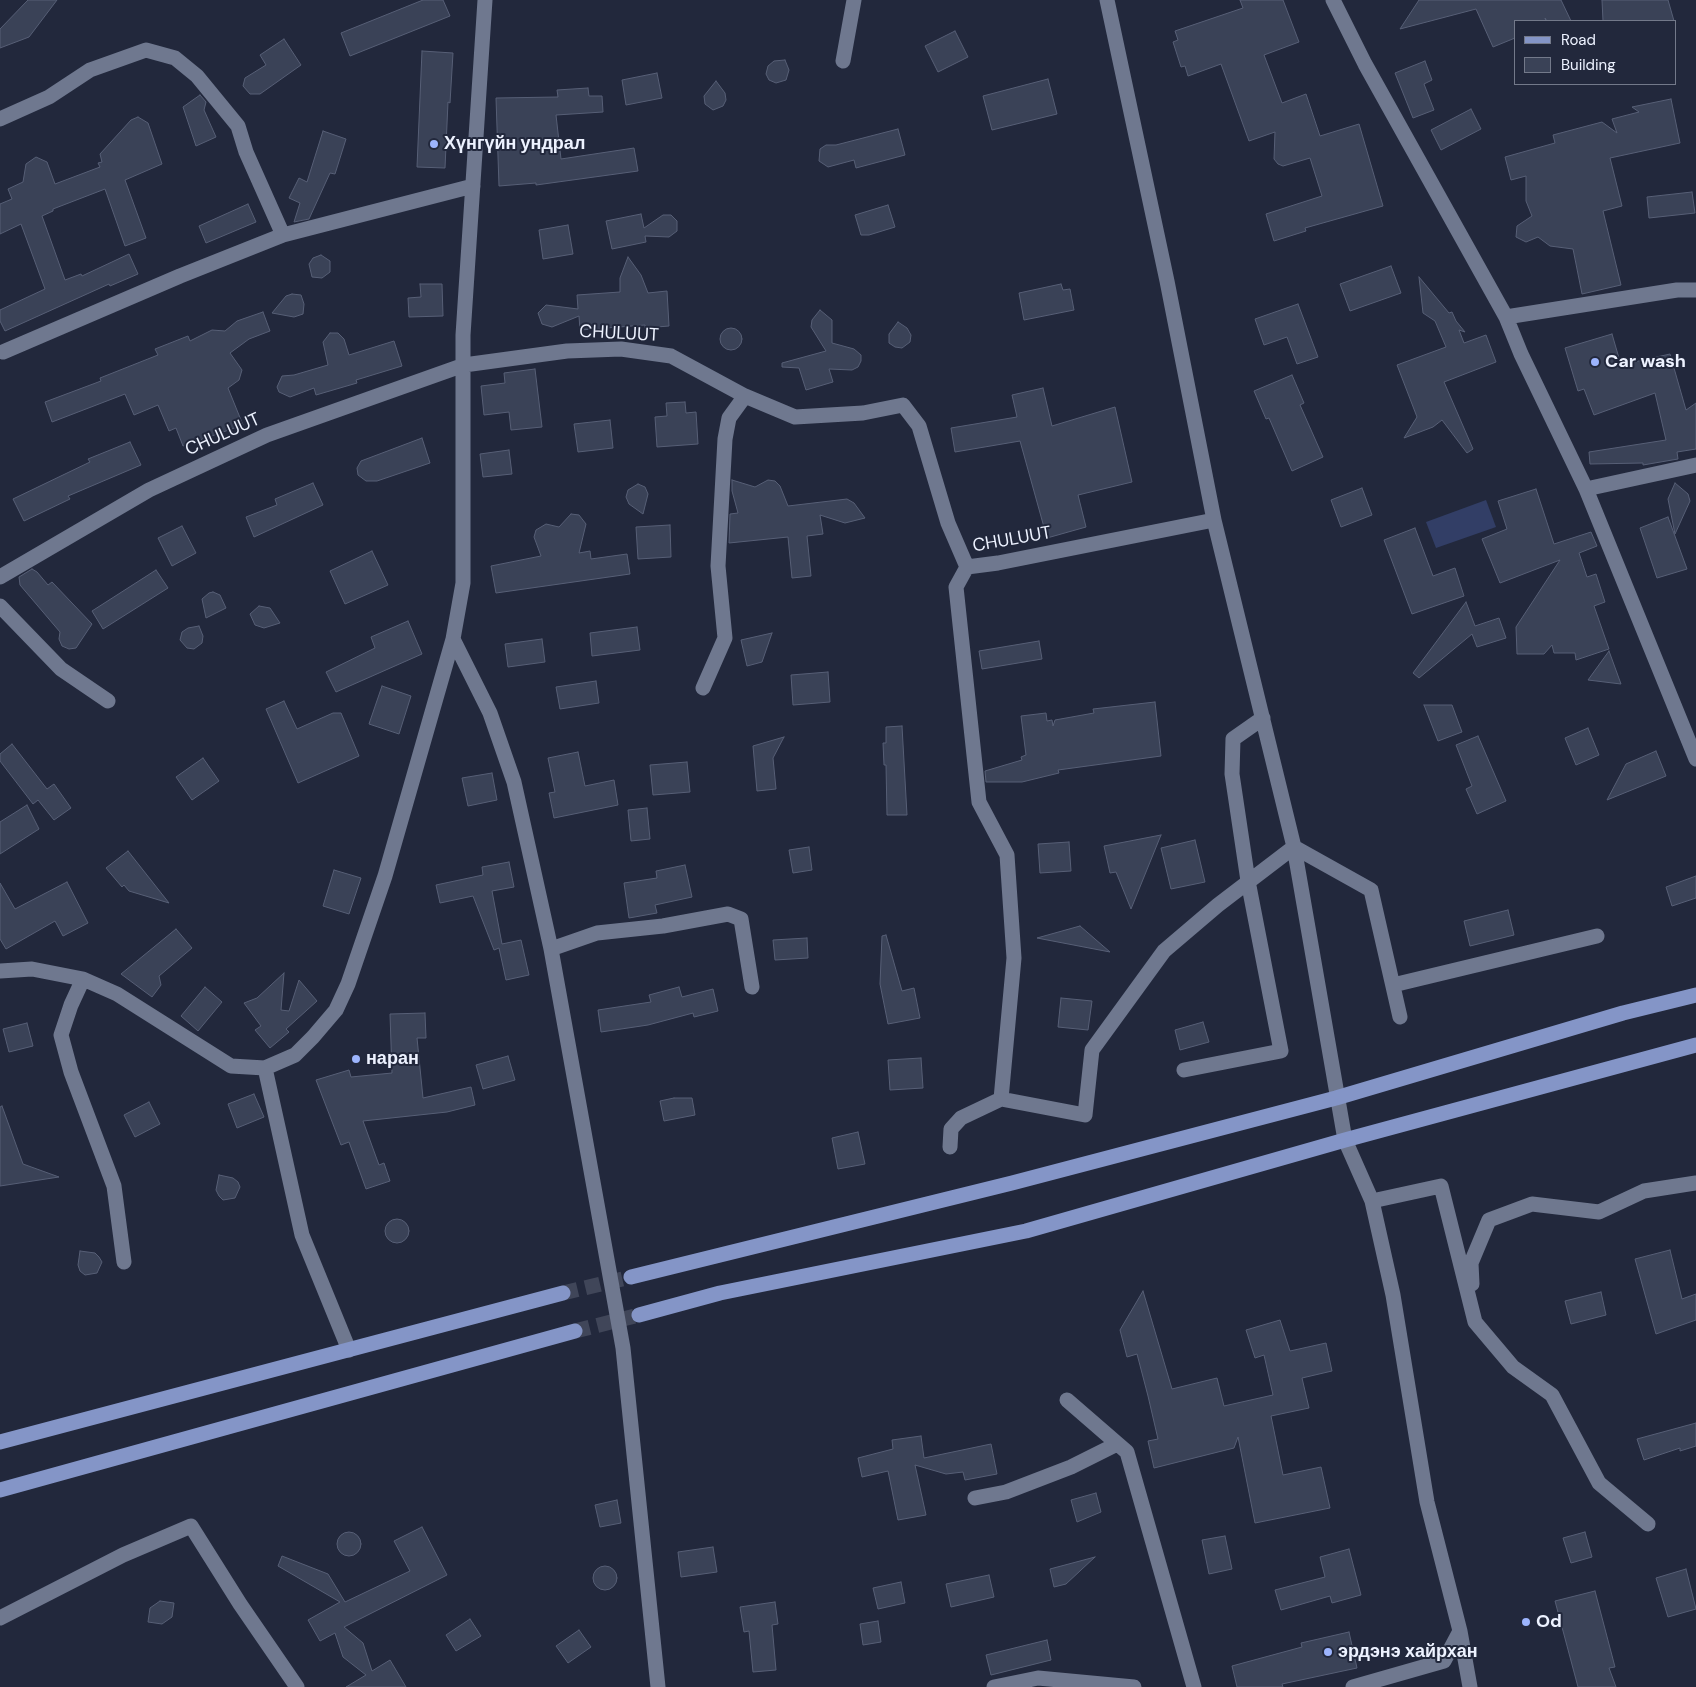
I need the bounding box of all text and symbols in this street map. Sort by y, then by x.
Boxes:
legend [1514,20,1676,85]
text: Road [1561,30,1596,50]
text: Building [1561,55,1616,75]
place label: Хүнгүйн ундрал [444,133,585,155]
marker: Хүнгүйн ундрал [428,138,440,150]
street label: CHULUUT [579,321,659,347]
place label: Car wash [1605,351,1686,373]
marker: Car wash [1589,356,1601,368]
street label: CHULUUT [182,409,264,461]
street label: CHULUUT [971,522,1053,558]
place label: наран [366,1048,419,1070]
marker: наран [350,1053,362,1065]
place label: Od [1536,1611,1562,1633]
marker: Od [1520,1616,1532,1628]
place label: эрдэнэ хайрхан [1338,1641,1478,1663]
marker: эрдэнэ хайрхан [1322,1646,1334,1658]

